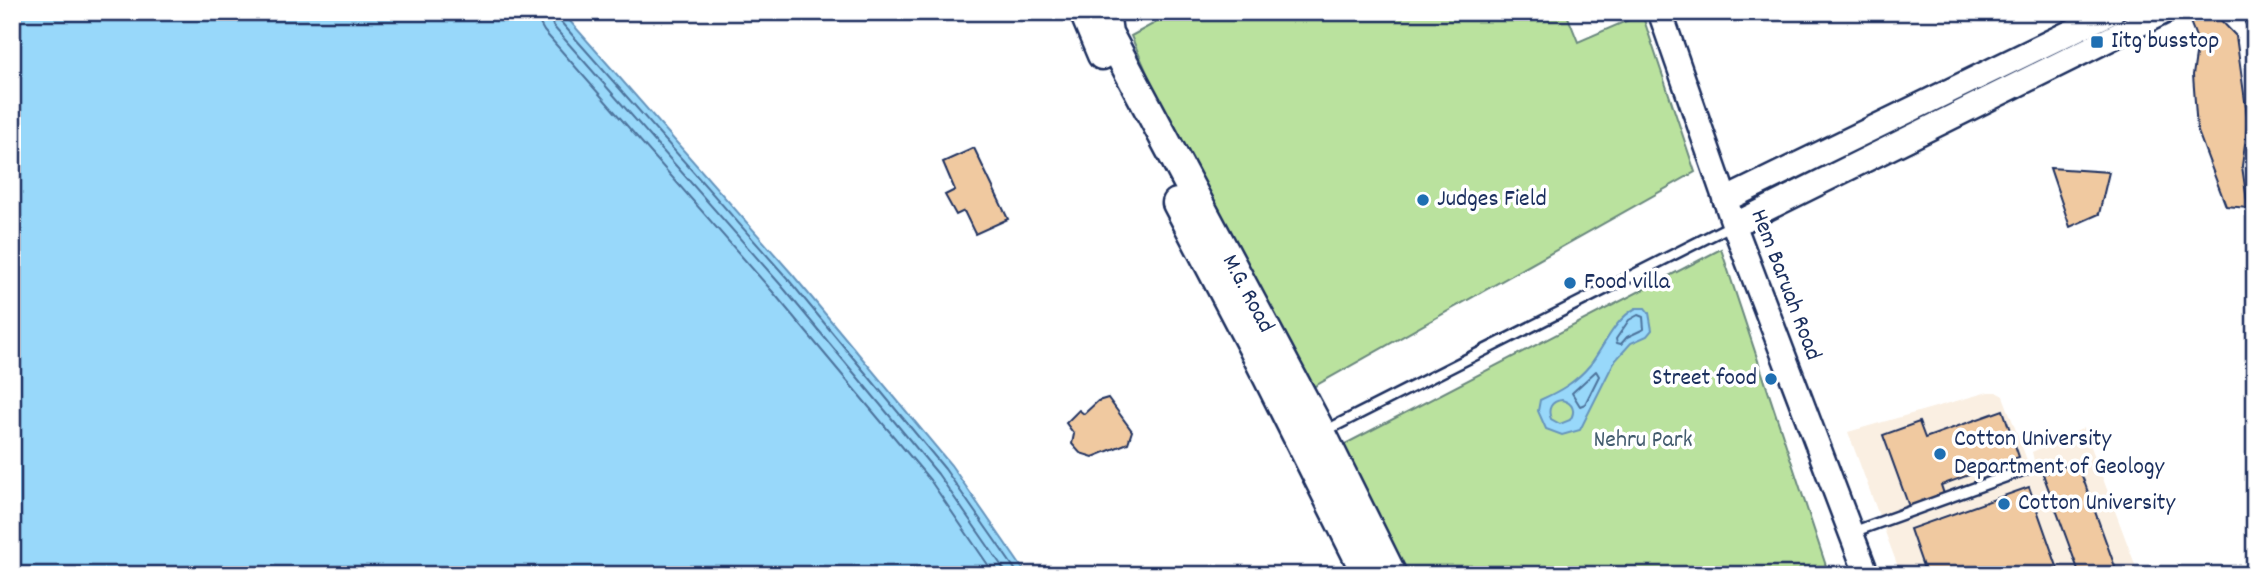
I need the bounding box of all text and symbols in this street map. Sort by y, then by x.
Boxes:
place label: Iitg busstop [2111,25,2219,59]
marker: Iitg busstop [2089,34,2105,50]
place label: Judges Field [1437,183,1547,217]
marker: Judges Field [1415,192,1431,208]
street label: Hem Baruah Road [1741,205,1829,365]
street label: M.G. Road [1212,249,1282,339]
place label: Food villa [1584,266,1671,300]
marker: Food villa [1562,275,1578,291]
place label: Street food [1652,362,1757,396]
marker: Street food [1763,371,1779,387]
place label: Cotton University Department of Geology [1954,423,2165,485]
park label: Nehru Park [1593,424,1693,458]
marker: Cotton University Department of Geology [1932,446,1948,462]
place label: Cotton University [2018,487,2176,521]
marker: Cotton University [1996,496,2012,512]

